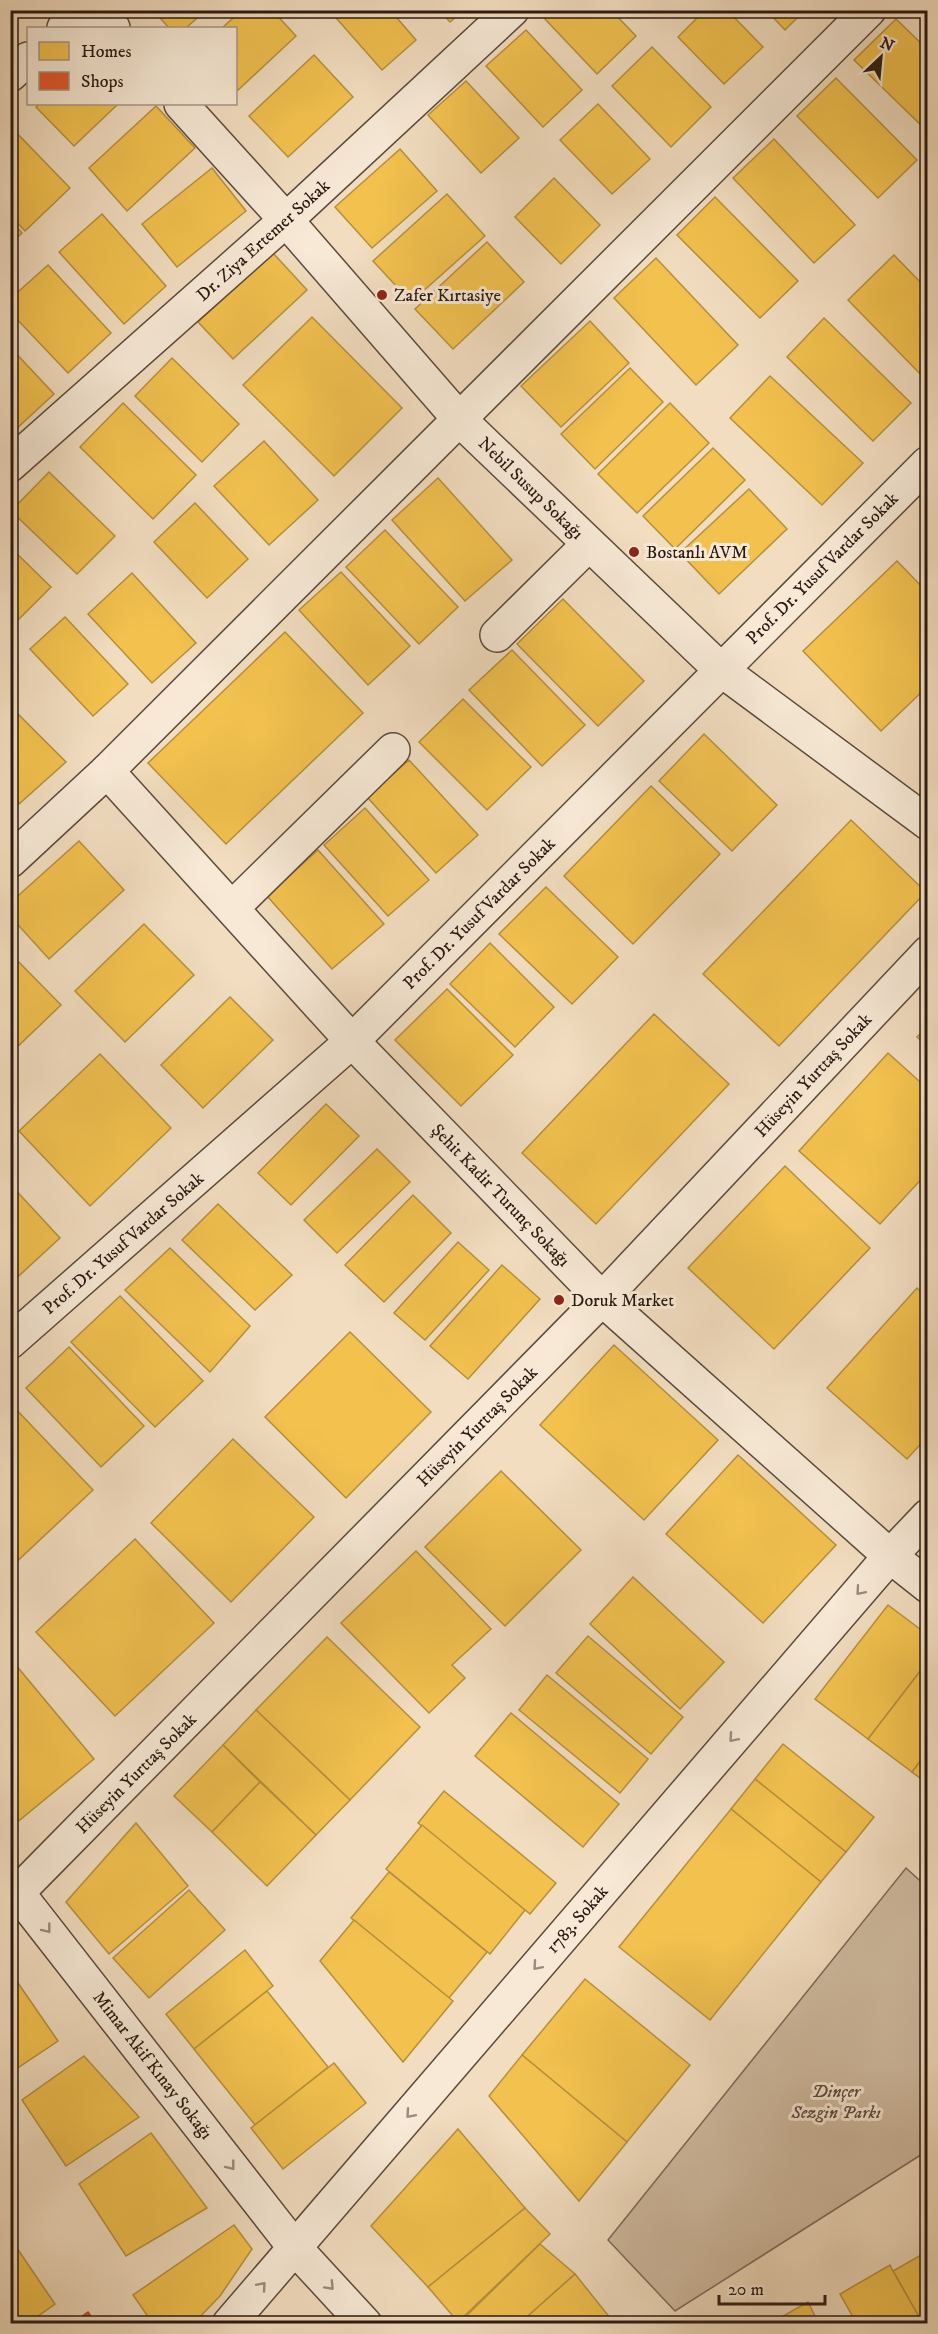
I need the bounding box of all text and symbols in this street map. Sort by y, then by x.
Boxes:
legend [27,27,237,105]
north arrow [851,27,911,87]
text: N [877,33,897,56]
text: Homes [81,41,132,63]
text: Shops [81,71,124,93]
street label: Dr. Ziya Ertemer Sokak [192,175,335,306]
place label: Zafer Kırtasiye [394,285,501,307]
marker: Zafer Kırtasiye [375,288,389,302]
street label: Nebil Susup Sokağı [473,433,588,545]
street label: Prof. Dr. Yusuf Vardar Sokak [742,488,903,649]
place label: Bostanlı AVM [646,542,748,564]
marker: Bostanlı AVM [627,545,641,559]
street label: Prof. Dr. Yusuf Vardar Sokak [399,833,560,994]
street label: Hüseyin Yurttaş Sokak [751,1009,877,1142]
street label: Şehit Kadir Turunç Sokağı [426,1120,574,1272]
street label: Prof. Dr. Yusuf Vardar Sokak [39,1168,209,1320]
place label: Doruk Market [571,1290,674,1312]
marker: Doruk Market [552,1293,566,1307]
street label: Hüseyin Yurttaş Sokak [413,1362,543,1492]
one-way arrow [856,1584,867,1595]
street label: Hüseyin Yurttaş Sokak [72,1709,202,1839]
one-way arrow [729,1732,740,1742]
street label: 1783. Sokak [542,1881,614,1958]
one-way arrow [39,1922,50,1933]
one-way arrow [533,1959,544,1970]
street label: Mimar Akif Kınay Sokağı [87,1987,217,2144]
park label: Dinçer Sezgin Parkı [790,2081,881,2124]
one-way arrow [406,2107,417,2118]
one-way arrow [223,2159,234,2170]
scale bar [719,2268,826,2306]
one-way arrow [323,2279,334,2289]
text: 20 m [728,2279,764,2301]
one-way arrow [254,2281,265,2292]

